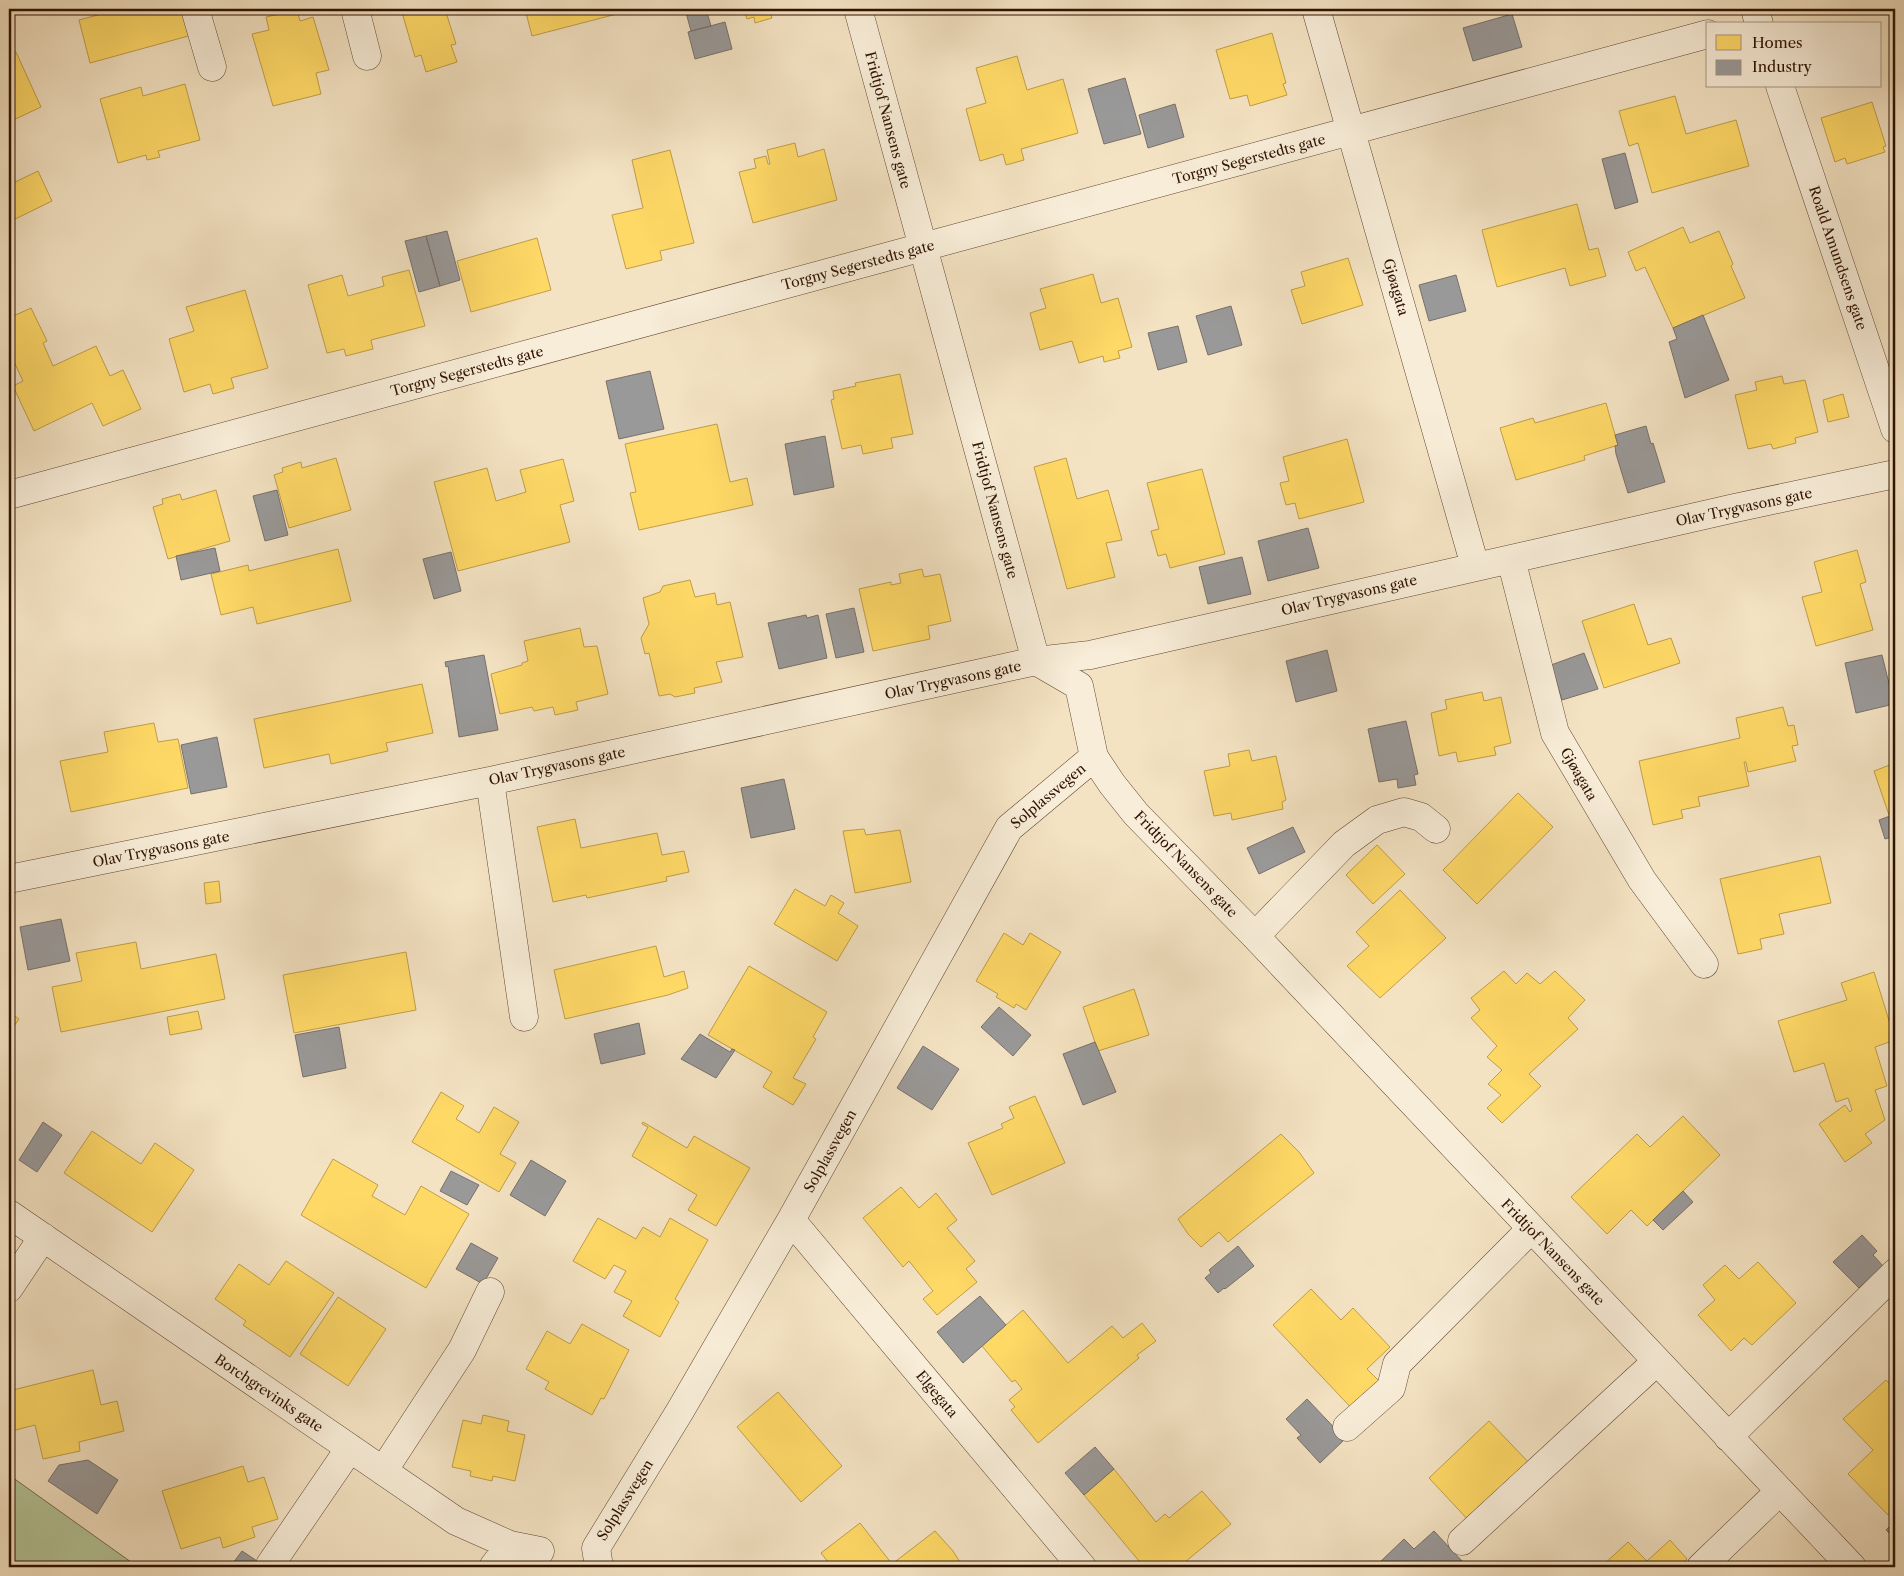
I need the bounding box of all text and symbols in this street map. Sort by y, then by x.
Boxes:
legend [1706,22,1882,88]
text: Homes [1752,33,1803,52]
street label: Fridtjof Nansens gate [861,49,915,191]
text: Industry [1752,57,1812,76]
street label: Torgny Segerstedts gate [1171,130,1327,188]
street label: Roald Amundsens gate [1805,184,1871,333]
street label: Torgny Segerstedts gate [780,236,936,294]
street label: Gjøagata [1379,256,1413,318]
street label: Torgny Segerstedts gate [389,342,545,400]
street label: Fridtjof Nansens gate [968,439,1022,581]
street label: Olav Trygvasons gate [1674,484,1814,530]
street label: Olav Trygvasons gate [1279,571,1419,619]
street label: Olav Trygvasons gate [883,657,1023,703]
street label: Olav Trygvasons gate [487,743,627,789]
street label: Gjøagata [1557,744,1602,804]
street label: Solplassvegen [1007,759,1089,833]
street label: Fridtjof Nansens gate [1130,807,1242,921]
street label: Olav Trygvasons gate [91,827,231,871]
street label: Solplassvegen [800,1106,860,1196]
street label: Fridtjof Nansens gate [1497,1195,1609,1309]
street label: Borchgrevinks gate [211,1350,327,1436]
street label: Elgegata [912,1367,962,1422]
street label: Solplassvegen [593,1456,657,1544]

